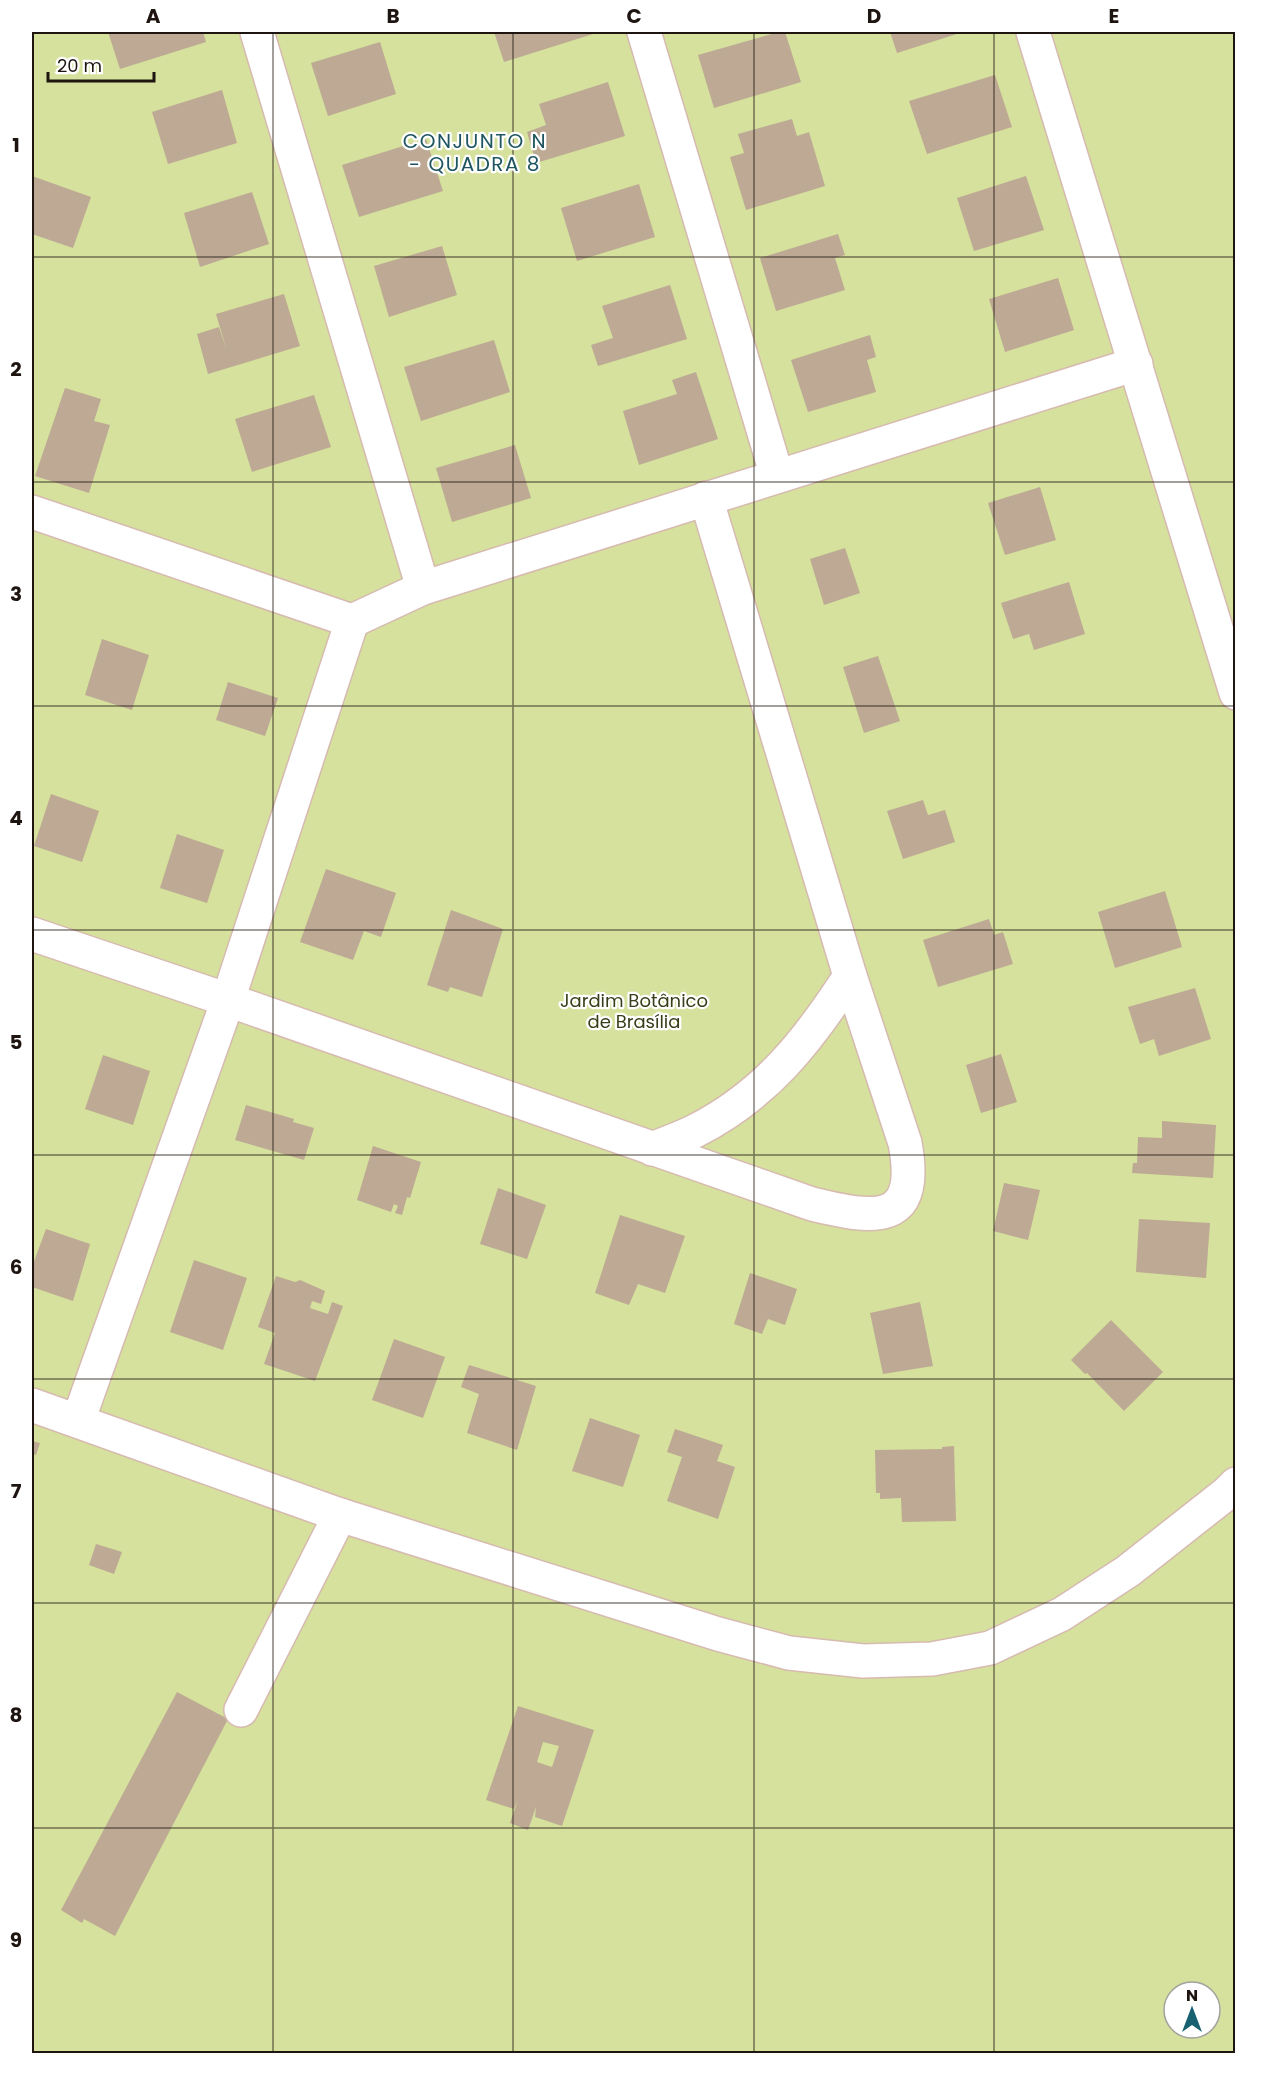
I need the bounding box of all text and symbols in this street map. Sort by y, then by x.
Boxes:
text: A [146,2,161,30]
text: B [386,2,400,30]
text: C [626,2,642,30]
text: D [867,2,881,30]
text: E [1109,2,1119,30]
scale bar [48,45,154,83]
text: 20 m [57,53,102,78]
district label: CONJUNTO N - QUADRA 8 [403,127,547,178]
text: 1 [12,131,20,159]
text: 2 [10,355,22,383]
text: 3 [10,580,22,608]
text: 4 [9,804,23,832]
park label: Jardim Botânico de Brasília [560,988,708,1034]
text: 5 [10,1028,23,1056]
text: 6 [10,1253,22,1281]
text: 7 [11,1477,22,1505]
text: 8 [10,1701,22,1729]
text: 9 [10,1926,22,1954]
north arrow [1162,1980,1222,2040]
text: N [1186,1984,1198,2007]

